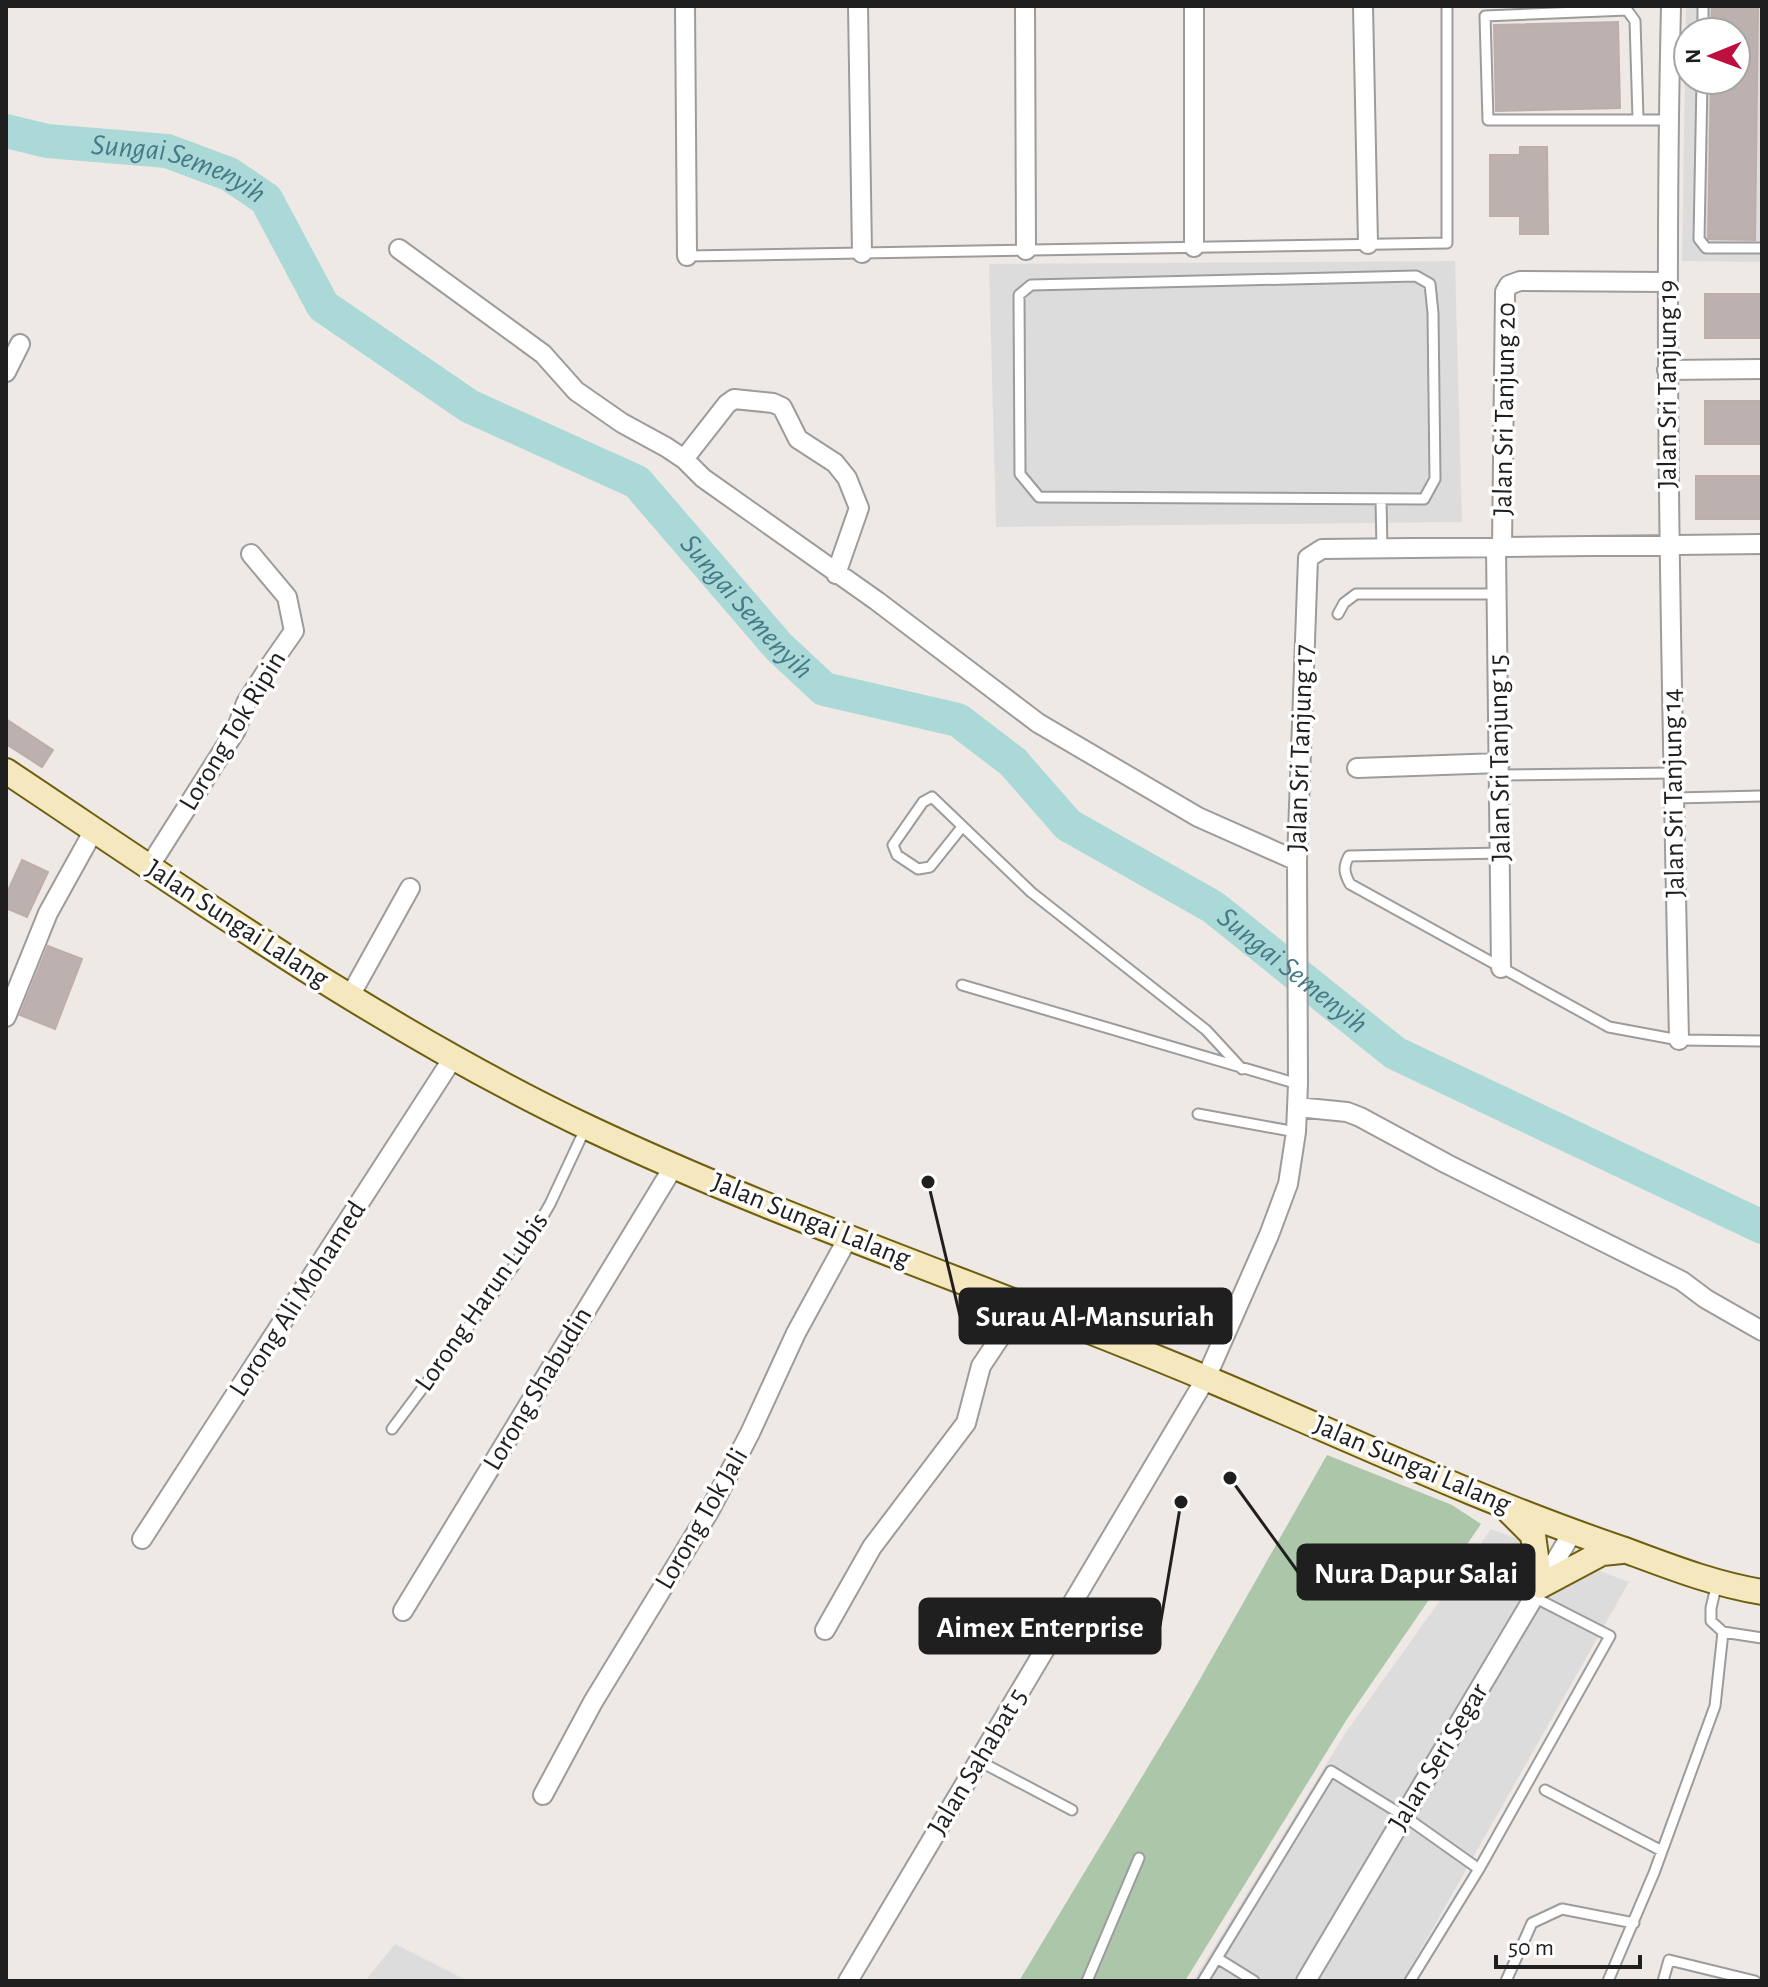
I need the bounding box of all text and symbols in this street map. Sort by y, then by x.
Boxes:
north arrow [1672,16,1752,96]
text: N [1682,48,1704,64]
water label: Sungai Semenyih [90,130,271,209]
street label: Jalan Sri Tanjung 19 [1654,280,1682,488]
street label: Jalan Sri Tanjung 20 [1489,302,1521,516]
water label: Sungai Semenyih [674,529,818,685]
street label: Jalan Sri Tanjung 17 [1283,644,1319,852]
street label: Lorong Tok Ripin [174,646,292,816]
street label: Jalan Sri Tanjung 15 [1484,654,1516,862]
street label: Jalan Sri Tanjung 14 [1658,688,1690,898]
street label: Jalan Sungai Lalang [141,855,333,993]
water label: Sungai Semenyih [1212,902,1373,1040]
street label: Jalan Sungai Lalang [708,1168,914,1274]
street label: Lorong Ali Mohamed [225,1196,371,1402]
street label: Lorong Harun Lubis [410,1208,554,1396]
callout: Surau Al-Mansuriah [960,1289,1231,1343]
text: Surau Al-Mansuriah [976,1302,1214,1332]
street label: Lorong Shabudin [478,1303,598,1475]
street label: Jalan Sungai Lalang [1309,1411,1515,1519]
street label: Lorong Tok Jali [650,1444,754,1594]
callout: Nura Dapur Salai [1298,1545,1534,1599]
text: Nura Dapur Salai [1314,1559,1518,1589]
callout: Aimex Enterprise [920,1599,1160,1653]
text: Aimex Enterprise [936,1613,1144,1643]
street label: Jalan Seri Segar [1384,1679,1494,1835]
street label: Jalan Sahabat 5 [923,1684,1033,1840]
scale bar [1496,1919,1640,1969]
text: 50 m [1508,1936,1554,1960]

